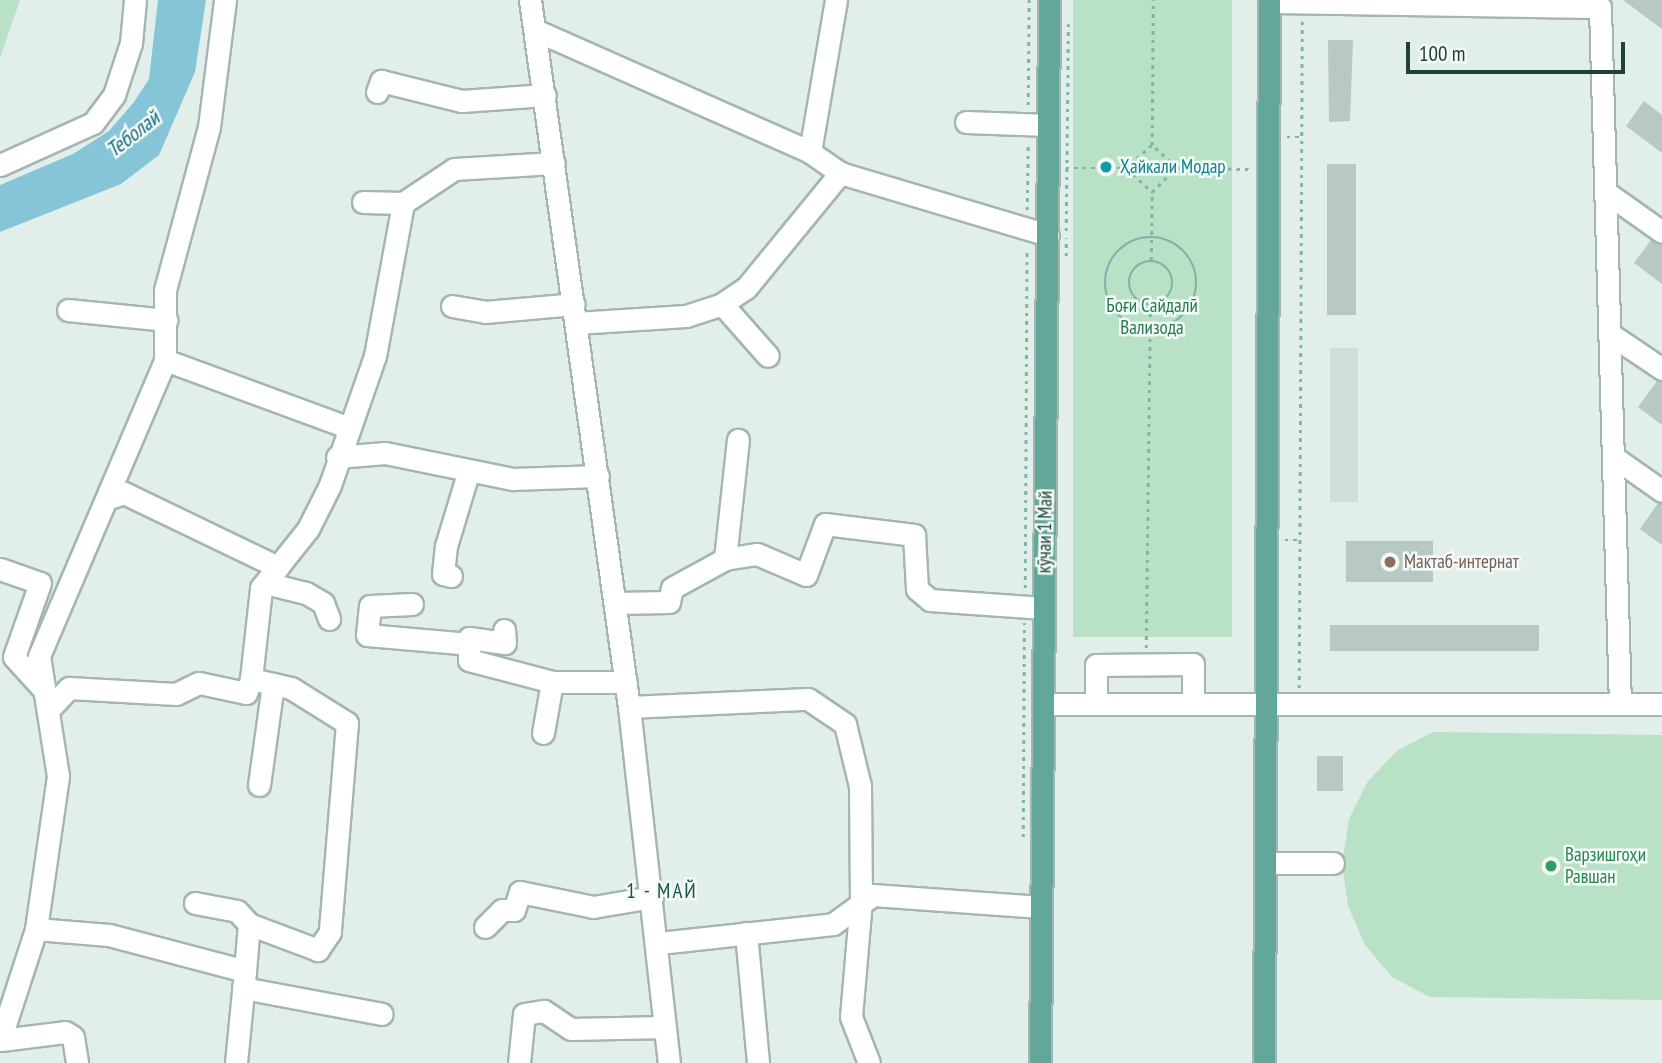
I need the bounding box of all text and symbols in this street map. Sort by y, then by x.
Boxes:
scale bar [1410,28,1629,72]
text: 100 m [1419,40,1465,67]
water label: Теболай [102,106,164,162]
place label: Ҳайкали Модар [1120,156,1226,178]
marker: Ҳайкали Модар [1098,159,1114,175]
park label: Боғи Сайдалӣ Вализода [1106,295,1198,339]
street label: кӯчаи 1 Май [1033,491,1057,573]
place label: Мактаб-интернат [1404,551,1519,573]
marker: Мактаб-интернат [1382,554,1398,570]
place label: Варзишгоҳи Равшан [1565,844,1646,888]
marker: Варзишгоҳи Равшан [1543,858,1559,874]
district label: 1 - МАЙ [626,878,698,904]

